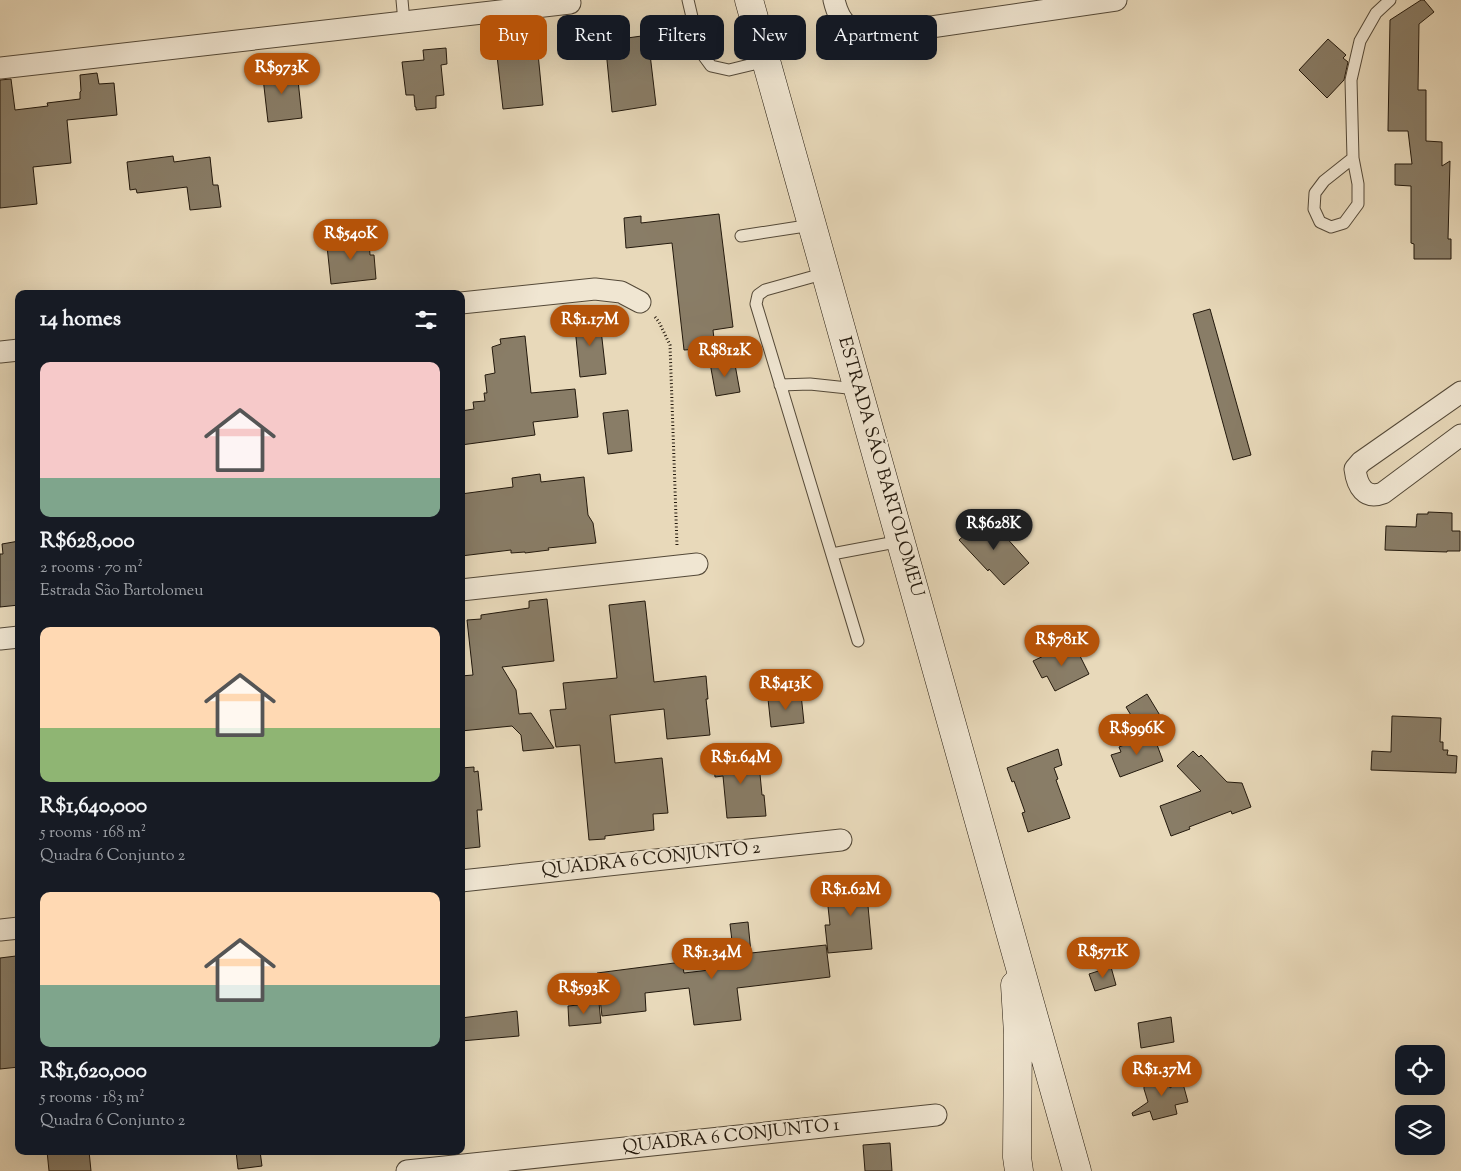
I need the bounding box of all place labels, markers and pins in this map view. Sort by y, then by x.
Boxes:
pin: R$973K [241,52,323,95]
pin: R$540K [310,218,392,261]
pin: R$1.17M [544,304,636,347]
pin: R$812K [684,336,766,378]
pin: R$628K [953,508,1035,551]
pin: R$781K [1021,624,1103,667]
pin: R$413K [745,668,827,711]
pin: R$996K [1096,714,1178,756]
pin: R$1.64M [695,742,787,785]
pin: R$1.62M [805,874,897,917]
pin: R$571K [1062,936,1144,979]
pin: R$1.34M [666,938,758,980]
pin: R$593K [543,972,625,1015]
pin: R$1.37M [1116,1054,1208,1097]

